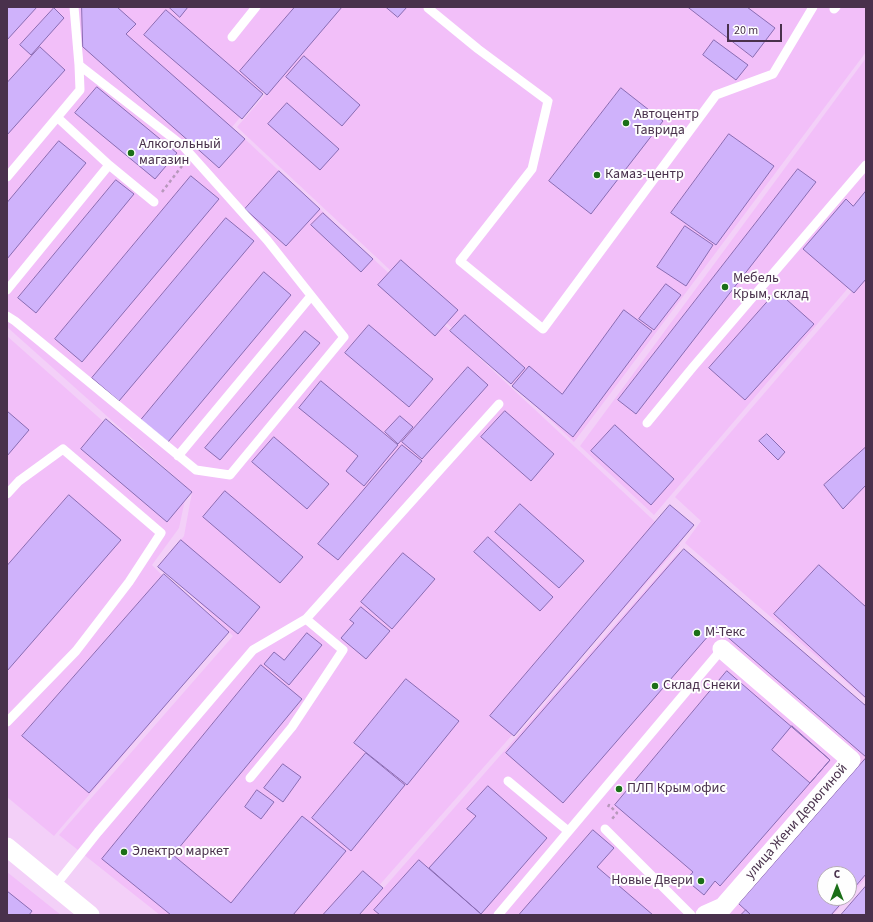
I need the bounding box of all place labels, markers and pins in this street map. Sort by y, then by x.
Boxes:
place label: Автоцентр Таврида [634,107,699,140]
marker: Автоцентр Таврида [621,118,631,128]
place label: Алкогольный магазин [139,137,221,170]
marker: Алкогольный магазин [126,148,136,158]
place label: Камаз-центр [605,167,684,183]
marker: Камаз-центр [592,170,602,180]
place label: Мебель Крым, склад [733,271,809,304]
marker: Мебель Крым, склад [720,282,730,292]
place label: М-Текс [705,625,745,641]
marker: М-Текс [692,628,702,638]
place label: Склад Снеки [663,678,740,694]
marker: Склад Снеки [650,681,660,691]
place label: ПЛП Крым офис [627,781,726,797]
marker: ПЛП Крым офис [614,784,624,794]
place label: Электро маркет [132,844,229,860]
marker: Электро маркет [119,847,129,857]
place label: Новые Двери [611,873,693,889]
marker: Новые Двери [696,876,706,886]

